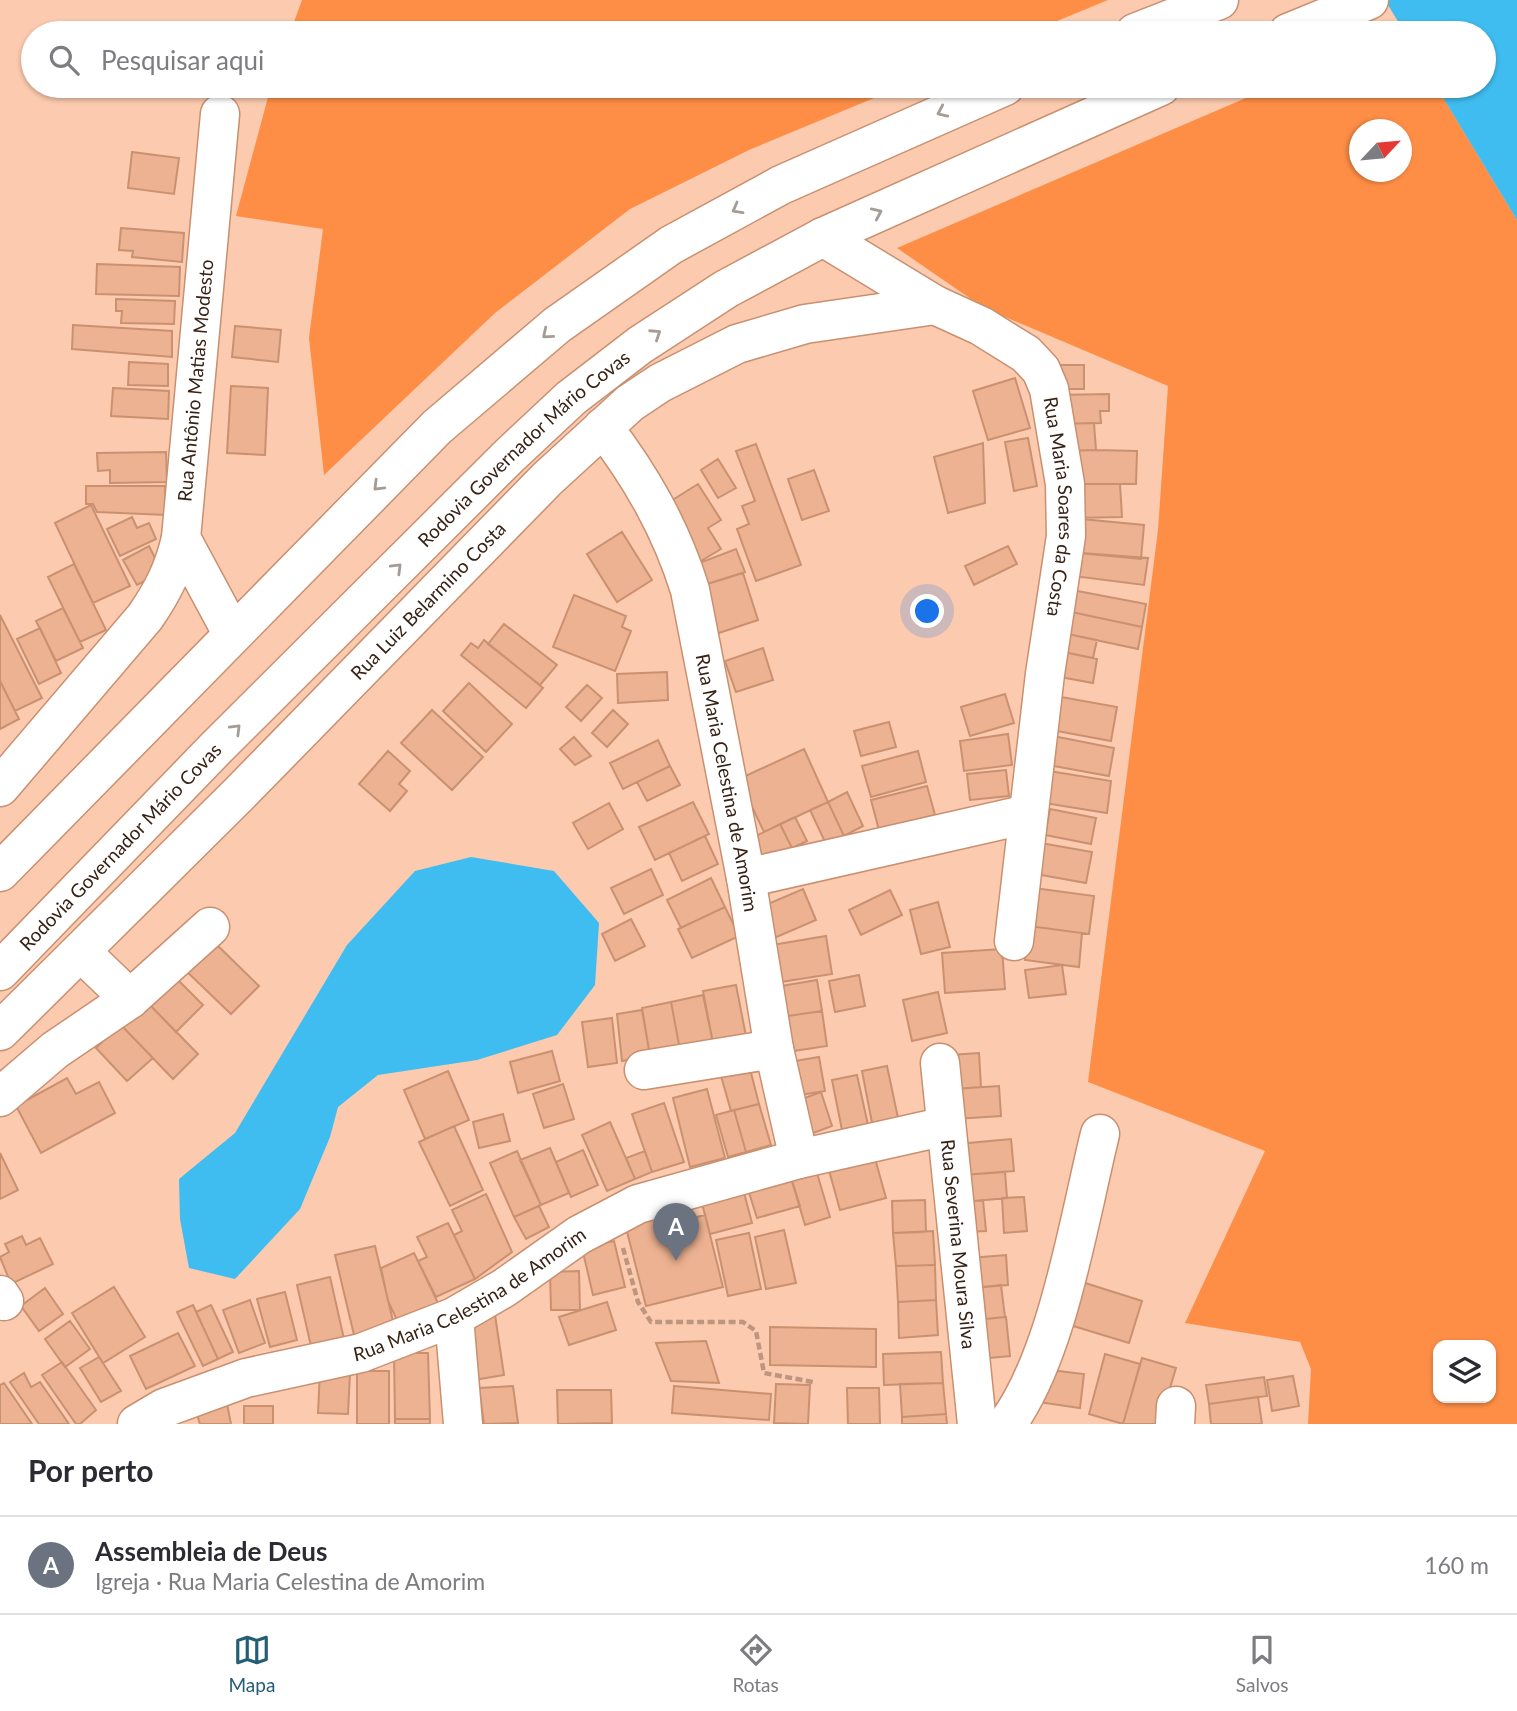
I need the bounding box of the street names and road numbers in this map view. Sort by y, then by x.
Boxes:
street label: Rua Antônio Matias Modesto [172,258,218,503]
street label: Rodovia Governador Mário Covas [413,345,634,551]
street label: Rua Maria Soares da Costa [1039,395,1078,618]
street label: Rua Luiz Belarmino Costa [346,517,510,684]
street label: Rua Maria Celestina de Amorim [692,652,763,913]
street label: Rodovia Governador Mário Covas [14,738,226,955]
street label: Rua Severina Moura Silva [937,1138,981,1350]
street label: Rua Maria Celestina de Amorim [351,1222,590,1365]

